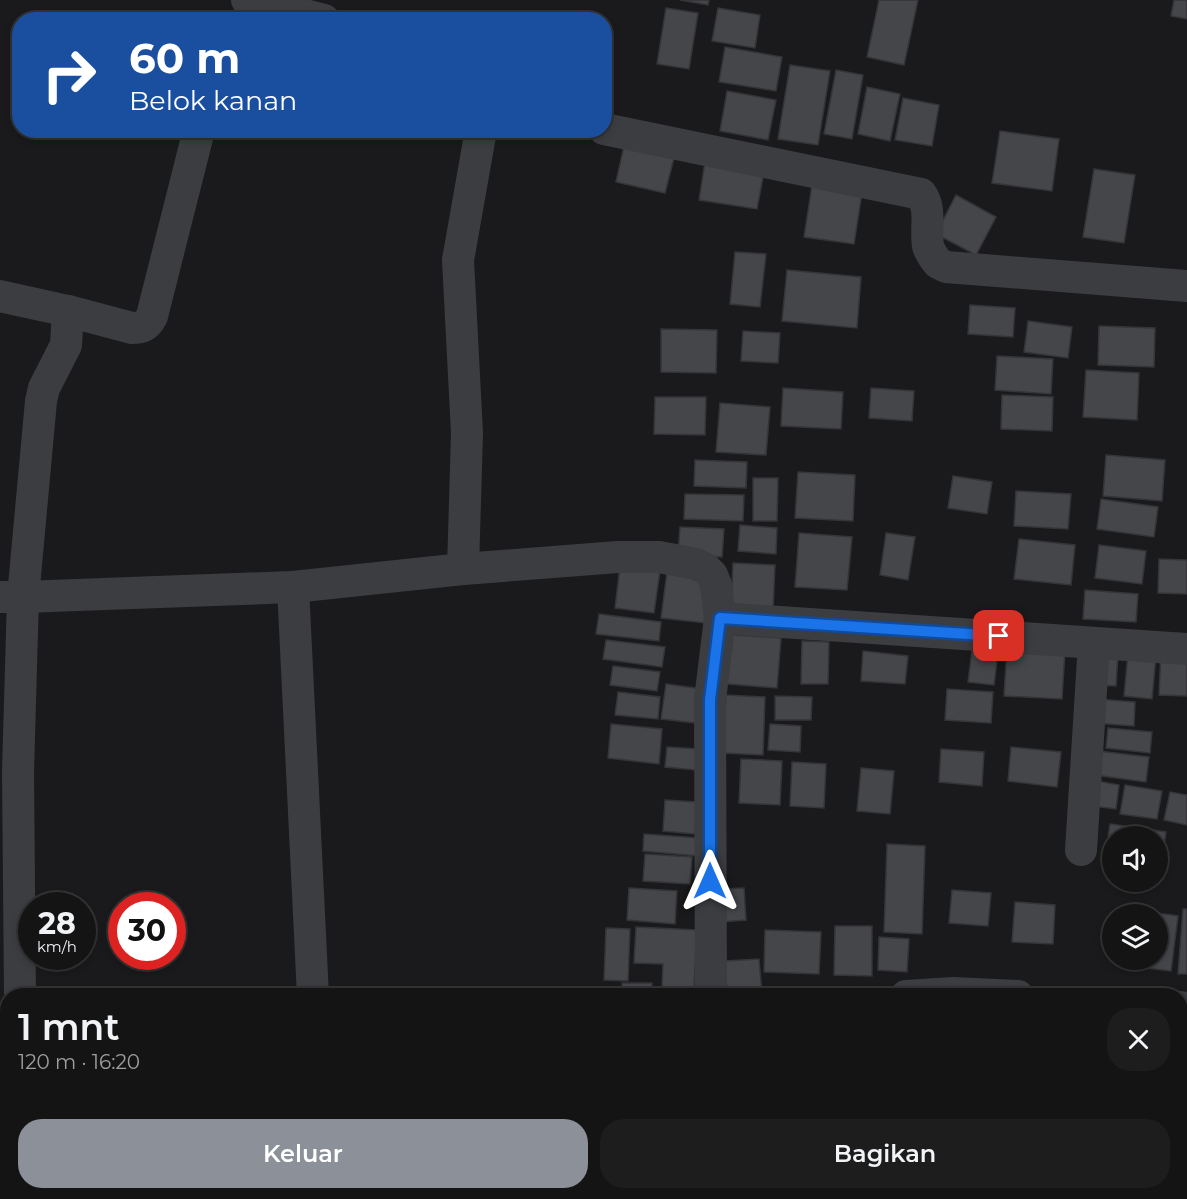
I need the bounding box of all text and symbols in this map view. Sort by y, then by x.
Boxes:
text: 60 m [129,32,240,84]
icon: right [30,36,108,114]
text: Belok kanan [129,84,297,117]
pin [973,610,1024,661]
icon: arrive [982,619,1015,652]
map controls [1102,826,1168,970]
button: sound [1102,826,1168,892]
position arrow [678,849,742,913]
speed limit sign: 30 [108,892,186,970]
button: layers [1102,904,1168,970]
text: 28 [38,905,76,942]
text: km/h [37,937,77,956]
text: 1 mnt [18,1005,119,1049]
button: close [1107,1008,1170,1071]
text: 120 m · 16:20 [18,1050,140,1074]
button: Keluar [18,1119,588,1188]
button: Bagikan [600,1119,1170,1188]

